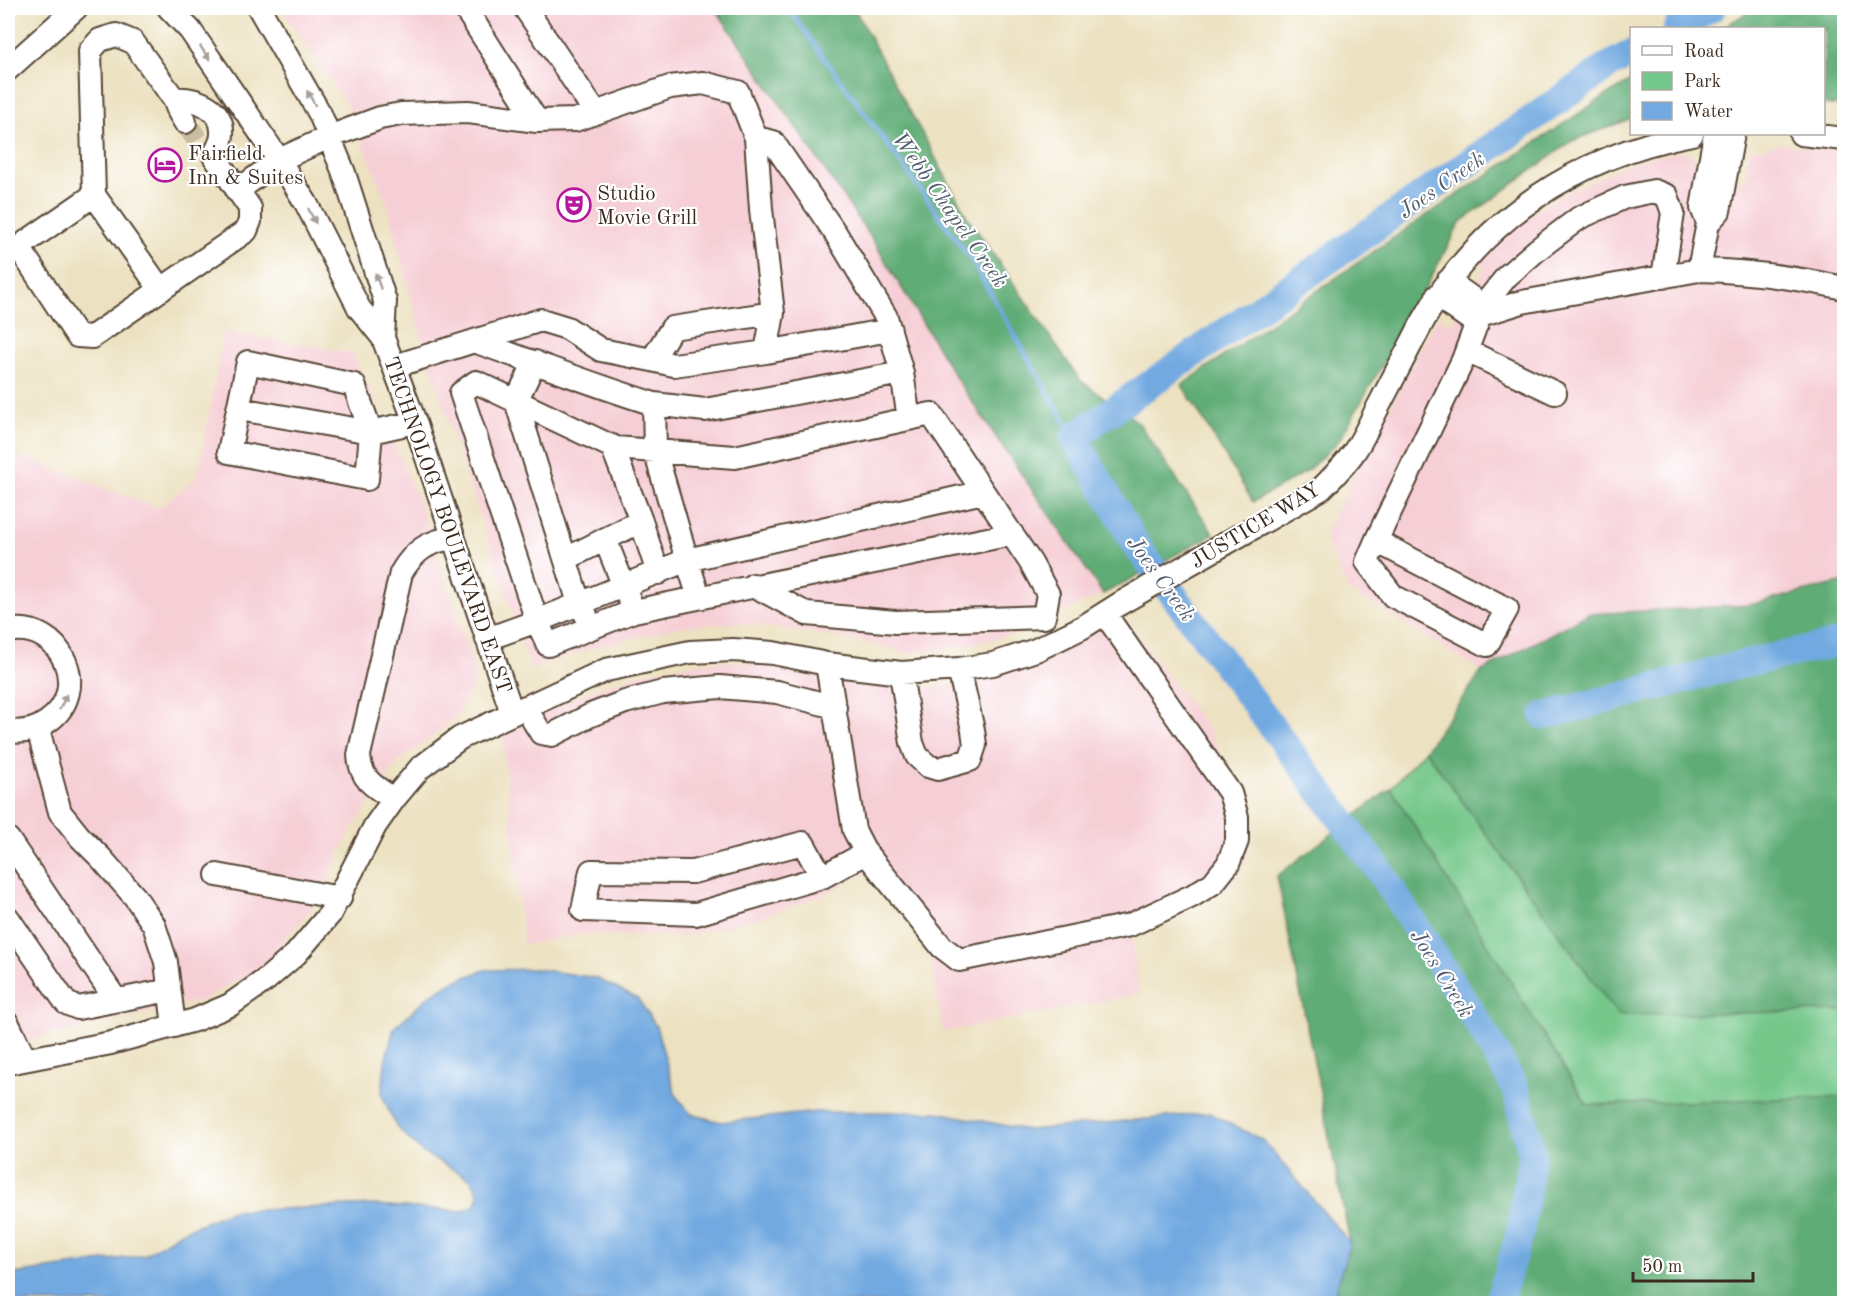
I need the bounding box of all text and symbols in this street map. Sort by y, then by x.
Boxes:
legend [1630,27,1825,135]
text: Road [1684,43,1724,61]
one-way arrow [199,45,211,61]
text: Park [1684,73,1721,91]
one-way arrow [306,89,316,106]
text: Water [1684,103,1733,121]
water label: Webb Chapel Creek [888,128,1011,292]
place label: Fairfield Inn & Suites [188,144,303,189]
hotel icon: Fairfield Inn & Suites [147,147,183,183]
water label: Joes Creek [1395,148,1489,223]
place label: Studio Movie Grill [597,184,698,229]
theatre icon: Studio Movie Grill [556,187,592,223]
one-way arrow [308,207,317,224]
one-way arrow [373,271,383,289]
street label: TECHNOLOGY BOULEVARD EAST [379,354,514,697]
street label: JUSTICE WAY [1188,480,1324,573]
water label: Joes Creek [1122,532,1199,626]
one-way arrow [59,693,68,710]
water label: Joes Creek [1406,926,1477,1022]
scale bar [1633,1245,1753,1283]
text: 50 m [1642,1258,1682,1276]

